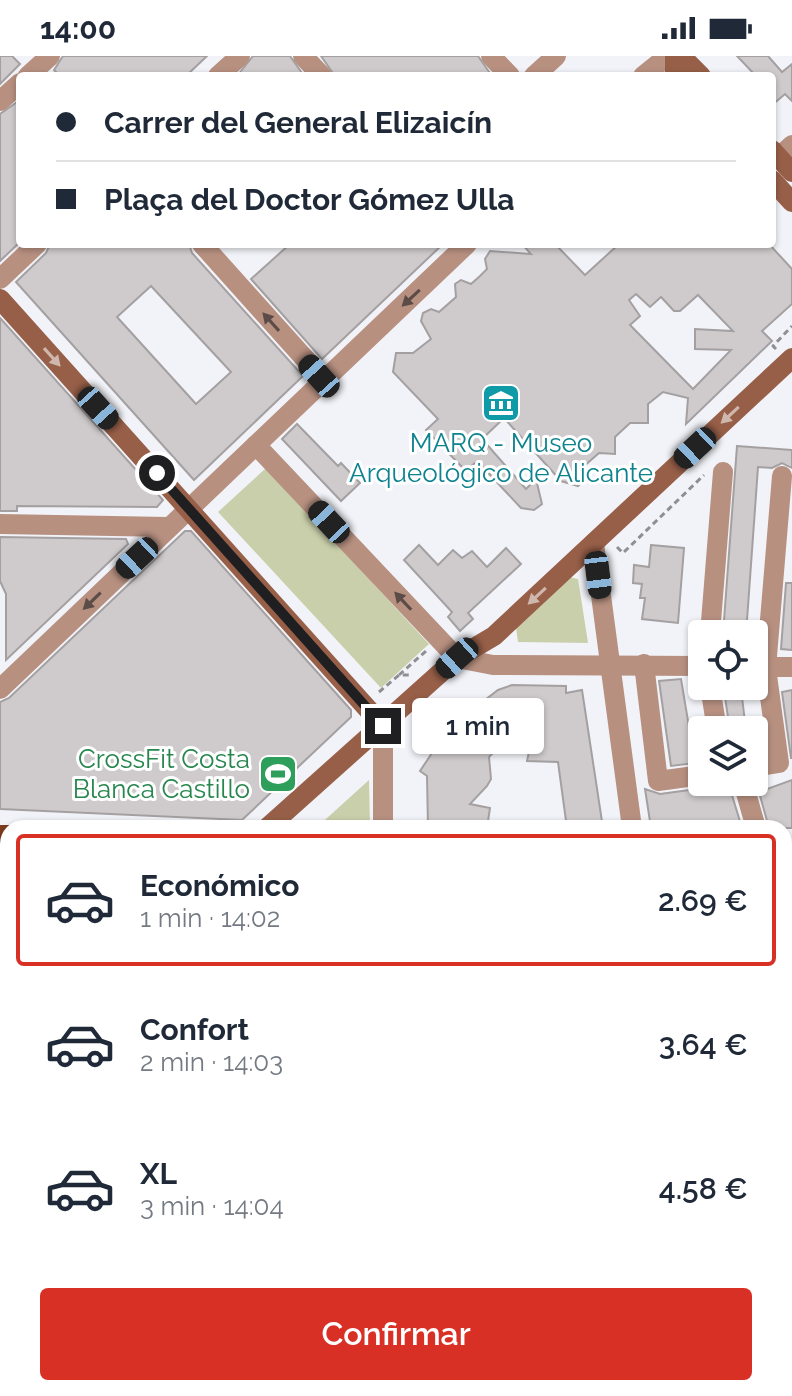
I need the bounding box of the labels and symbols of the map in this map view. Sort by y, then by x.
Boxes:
one-way arrow [402,288,421,306]
one-way arrow [263,313,281,332]
one-way arrow [43,347,60,367]
car [294,350,344,402]
car [73,382,123,434]
museum icon: MARQ - Museo Arqueológico de Alicante [480,382,522,424]
one-way arrow [721,406,740,424]
car [669,423,721,473]
place label: MARQ - Museo Arqueológico de Alicante [349,428,653,488]
route start [139,455,175,491]
car [304,496,354,548]
car [111,533,163,583]
car [583,550,613,600]
one-way arrow [528,586,547,605]
one-way arrow [82,592,101,610]
one-way arrow [395,592,413,611]
car [431,633,483,683]
callout: 1 min [411,698,543,754]
route end [365,708,401,744]
place label: CrossFit Costa Blanca Castillo [73,744,250,804]
sports icon: CrossFit Costa Blanca Castillo [257,753,299,795]

